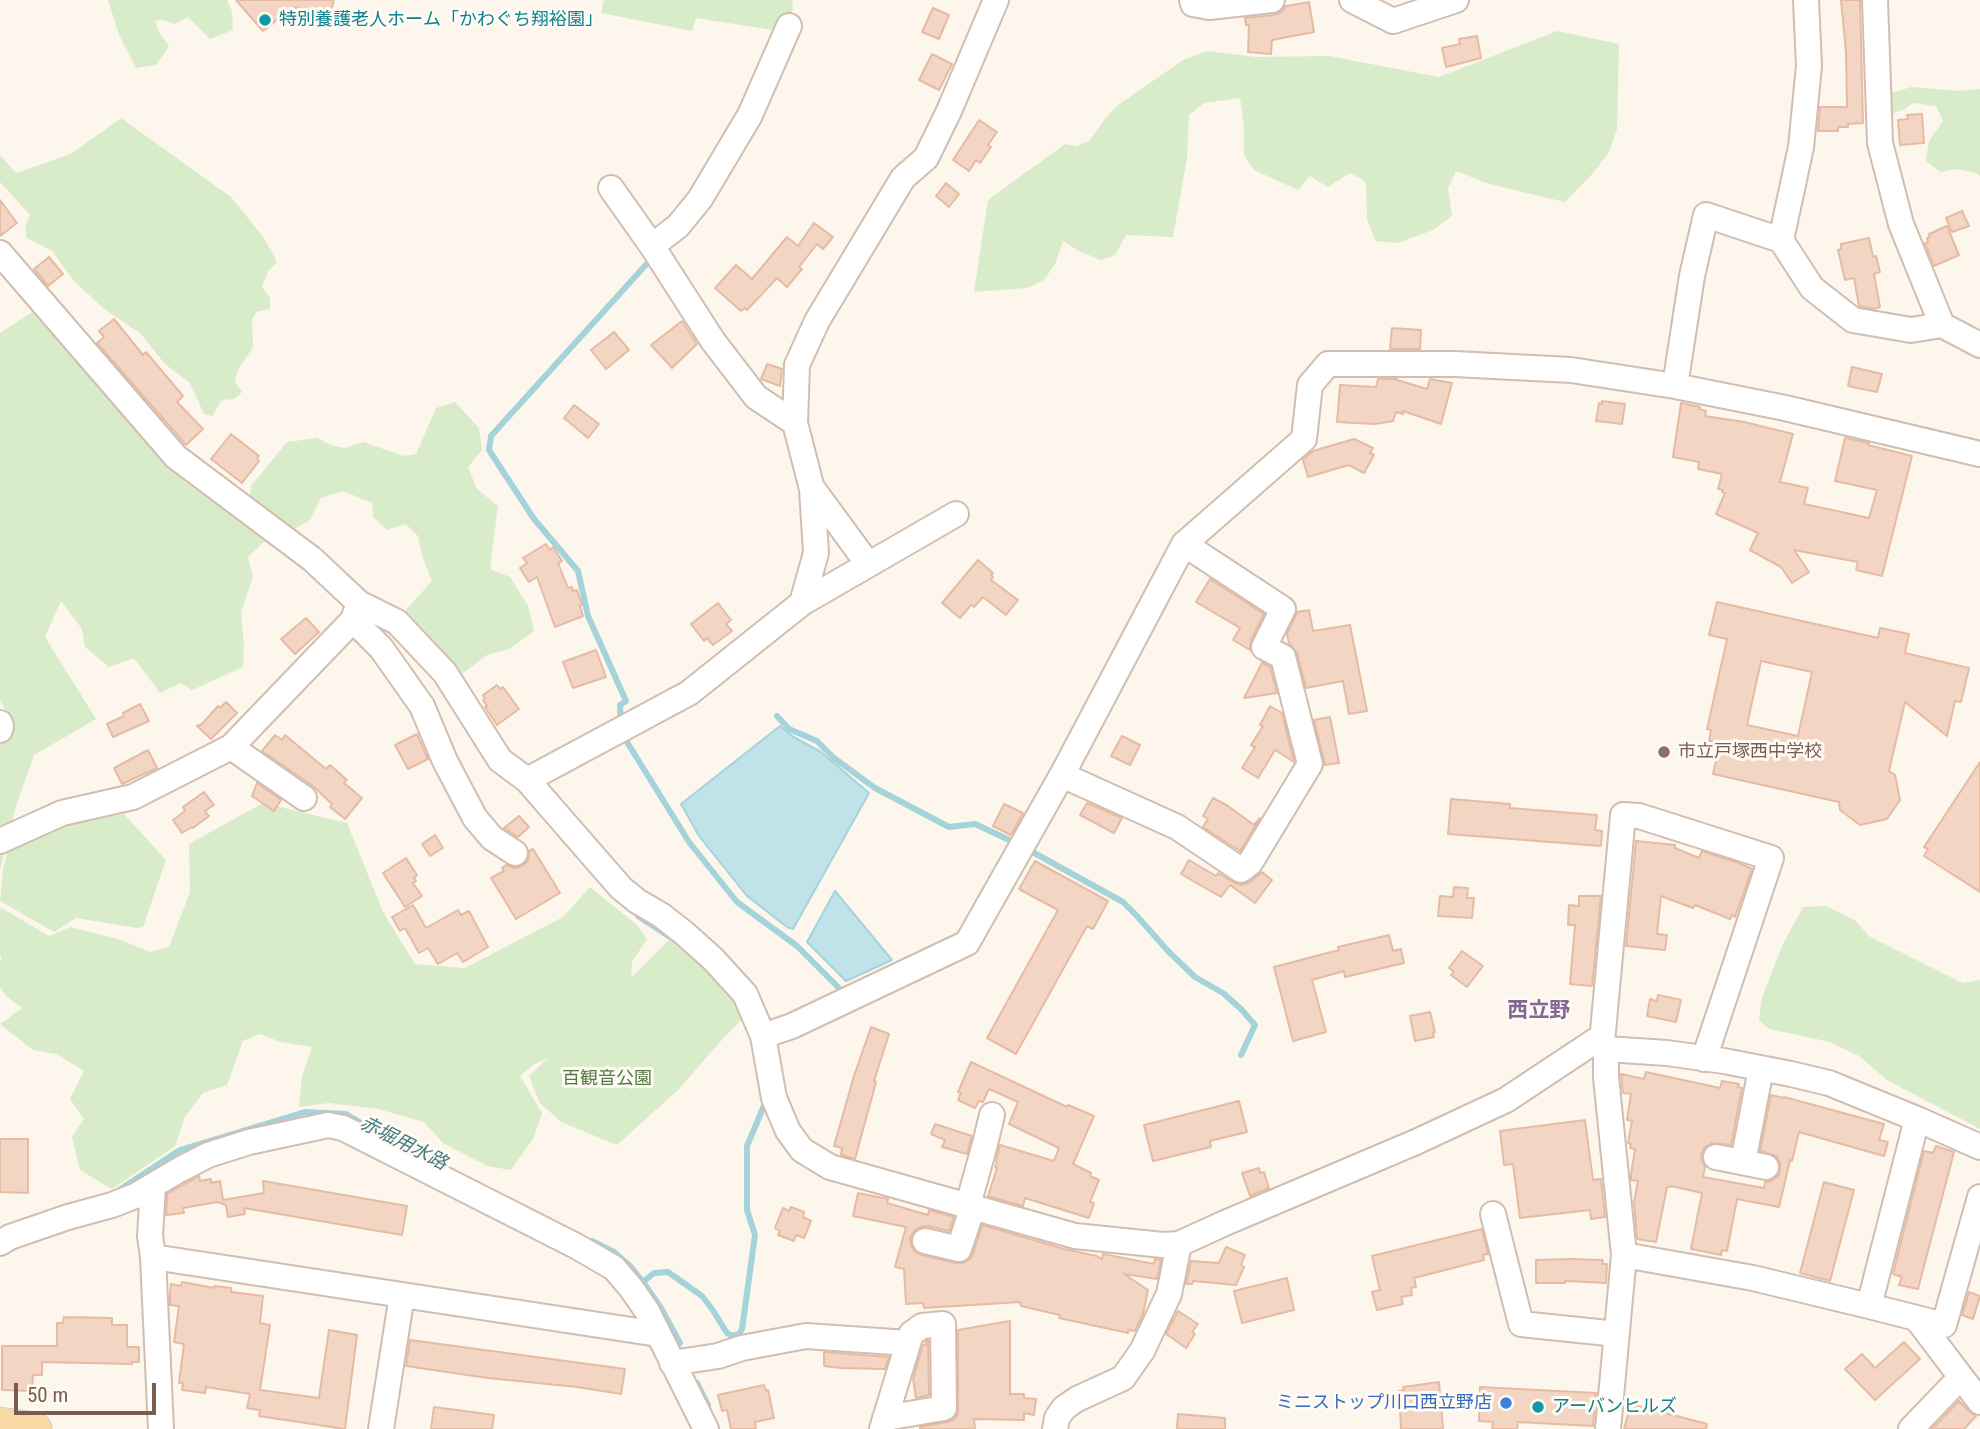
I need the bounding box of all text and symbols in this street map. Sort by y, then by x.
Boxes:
place label: 特別養護老人ホーム「かわぐち翔裕園」 [279,9,603,31]
marker: 特別養護老人ホーム「かわぐち翔裕園」 [257,12,273,28]
place label: 市立戸塚西中学校 [1678,741,1822,763]
marker: 市立戸塚西中学校 [1656,744,1672,760]
district label: 西立野 [1508,999,1570,1025]
park label: 百観音公園 [562,1068,652,1090]
water label: 赤堀用水路 [356,1112,450,1176]
scale bar [18,1370,159,1414]
text: 50 m [27,1383,68,1407]
place label: ミニストップ川口西立野店 [1276,1392,1492,1414]
marker: ミニストップ川口西立野店 [1498,1395,1514,1411]
place label: アーバンヒルズ [1552,1396,1677,1418]
marker: アーバンヒルズ [1530,1399,1546,1415]

